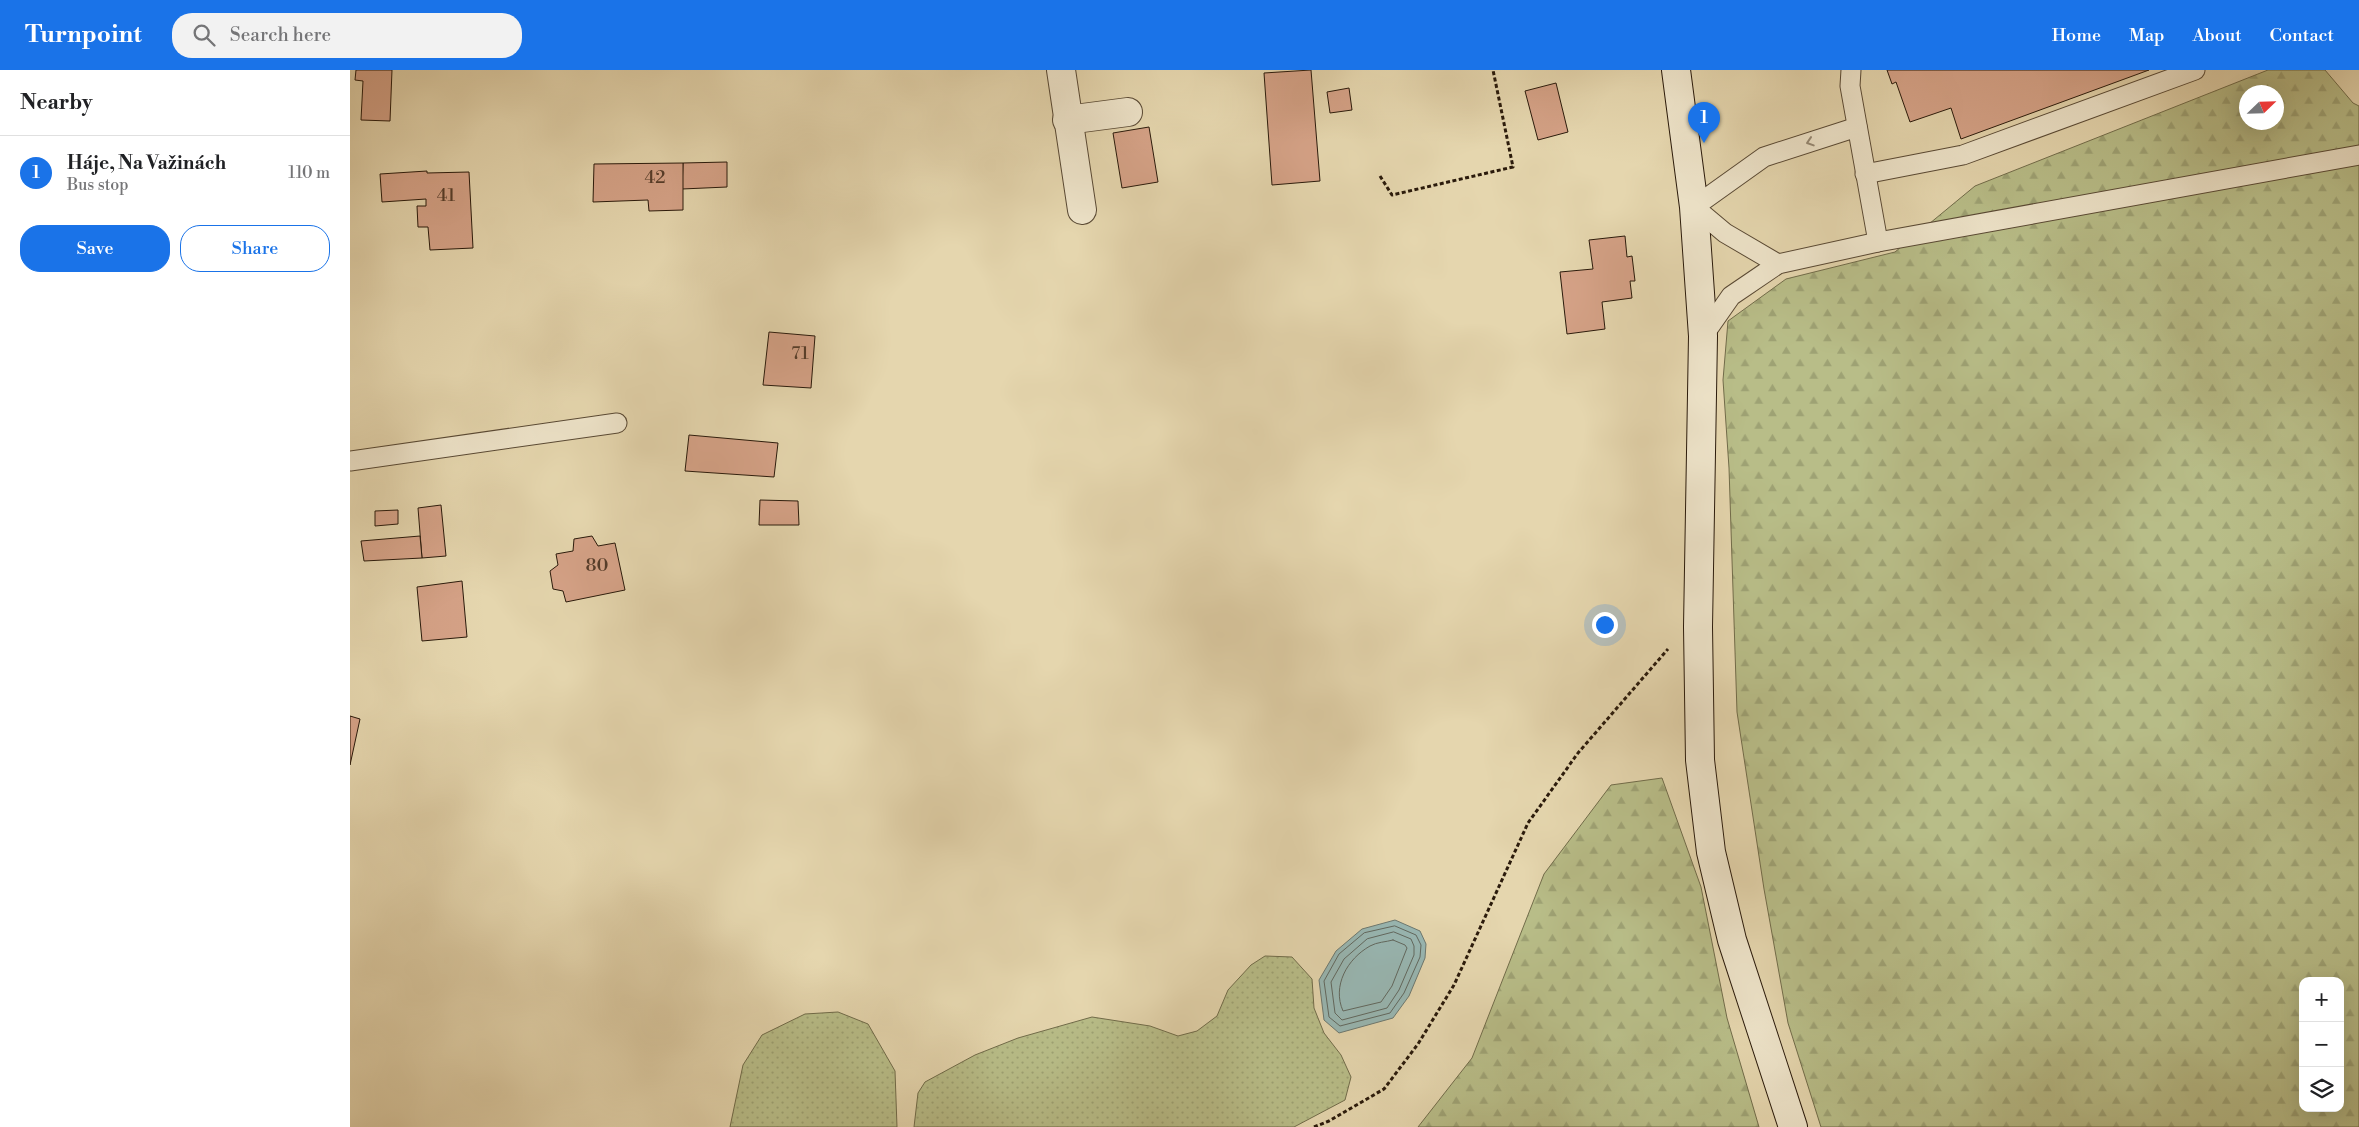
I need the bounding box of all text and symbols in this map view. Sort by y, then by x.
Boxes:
search box [172,13,522,58]
text: Turnpoint [25,20,142,50]
icon: search [190,21,218,49]
text: Search here [230,23,331,47]
text: Home [2052,24,2101,47]
text: Map [2129,24,2165,47]
text: About [2193,24,2242,47]
text: Contact [2270,24,2334,47]
north arrow [2239,85,2284,130]
text: Nearby [20,90,93,116]
pin: 1 [1688,102,1720,143]
one-way arrow [1807,136,1815,146]
text: Háje, Na Važinách [67,151,226,175]
text: 1 [32,163,40,183]
text: 110 m [288,163,330,183]
house number: 42 [645,166,665,189]
text: Bus stop [67,175,129,195]
house number: 41 [437,184,455,207]
button: Save [20,225,170,272]
button: Share [180,225,330,272]
house number: 71 [791,342,809,365]
house number: 80 [586,554,609,577]
your location [1592,612,1618,638]
map controls [2299,977,2344,1112]
button: + [2299,977,2344,1022]
button: − [2299,1022,2344,1067]
button: layers [2299,1067,2344,1112]

